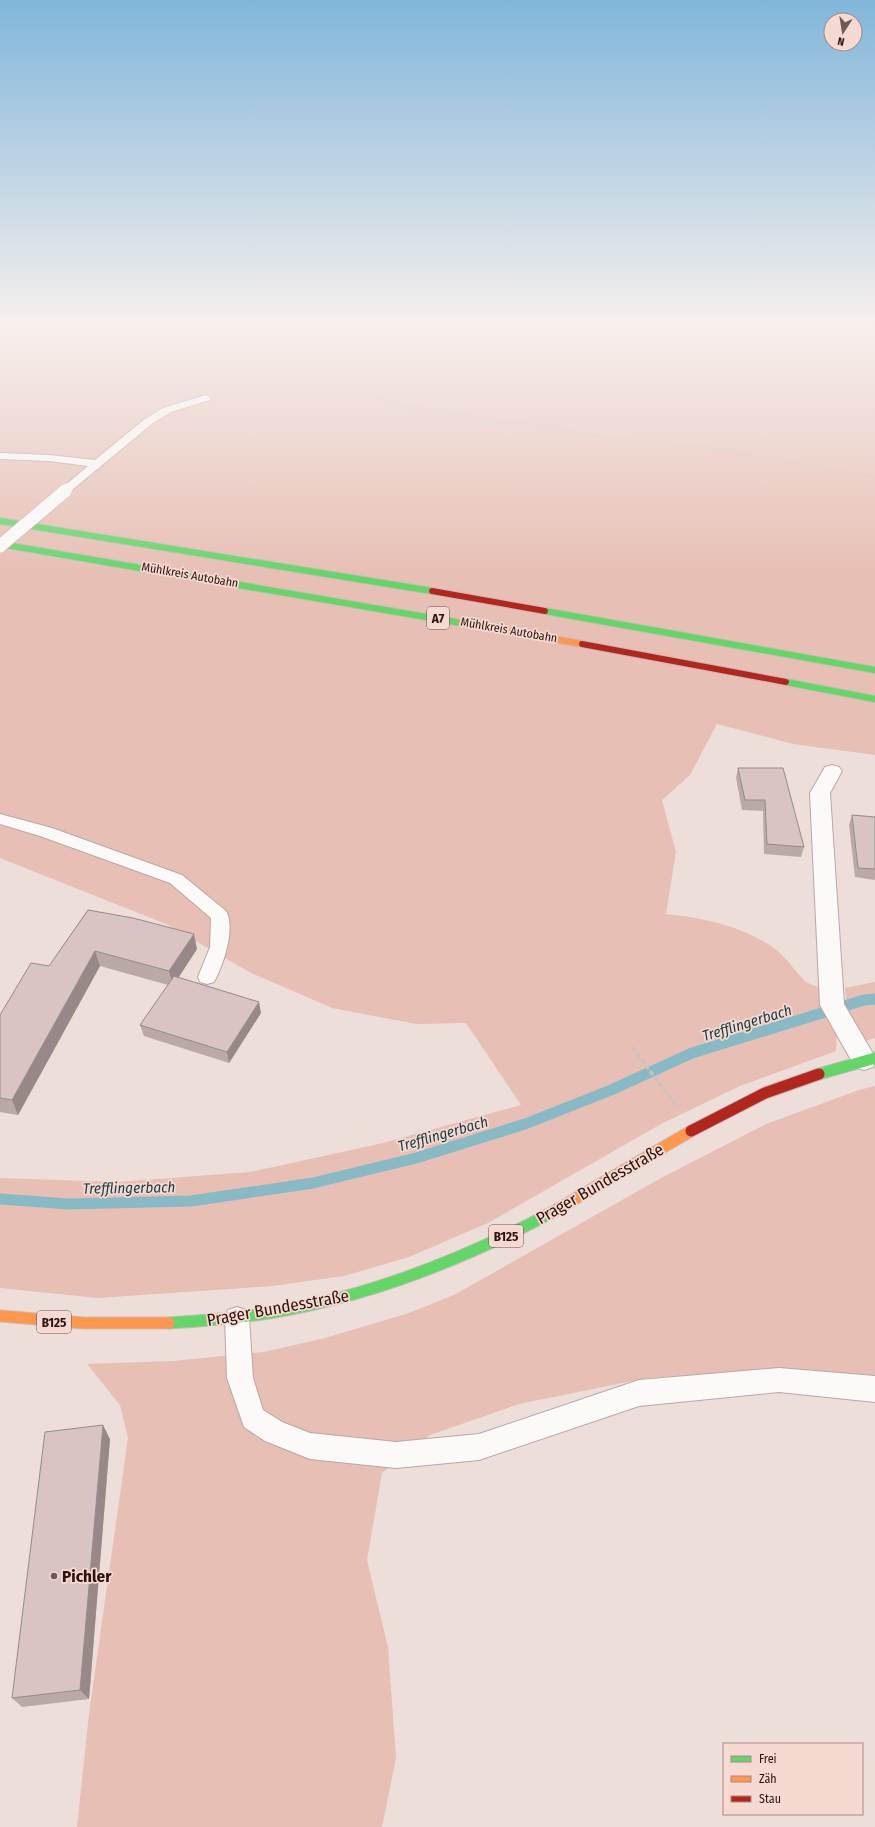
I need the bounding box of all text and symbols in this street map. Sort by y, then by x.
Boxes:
north arrow [823,12,863,52]
text: N [836,34,846,48]
street label: Mühlkreis Autobahn [140,560,240,590]
road number: A7 [427,607,449,629]
street label: Mühlkreis Autobahn [459,615,559,645]
water label: Trefflingerbach [700,1001,794,1045]
water label: Trefflingerbach [396,1113,490,1155]
street label: Prager Bundesstraße [532,1139,668,1229]
water label: Trefflingerbach [83,1178,175,1198]
road number: B125 [489,1225,523,1247]
street label: Prager Bundesstraße [205,1285,351,1331]
road number: B125 [37,1311,71,1333]
place label: Pichler [62,1566,112,1587]
marker: Pichler [49,1571,59,1581]
legend [723,1743,863,1815]
text: Frei [759,1752,777,1766]
text: Zäh [759,1772,777,1786]
text: Stau [759,1792,781,1806]

